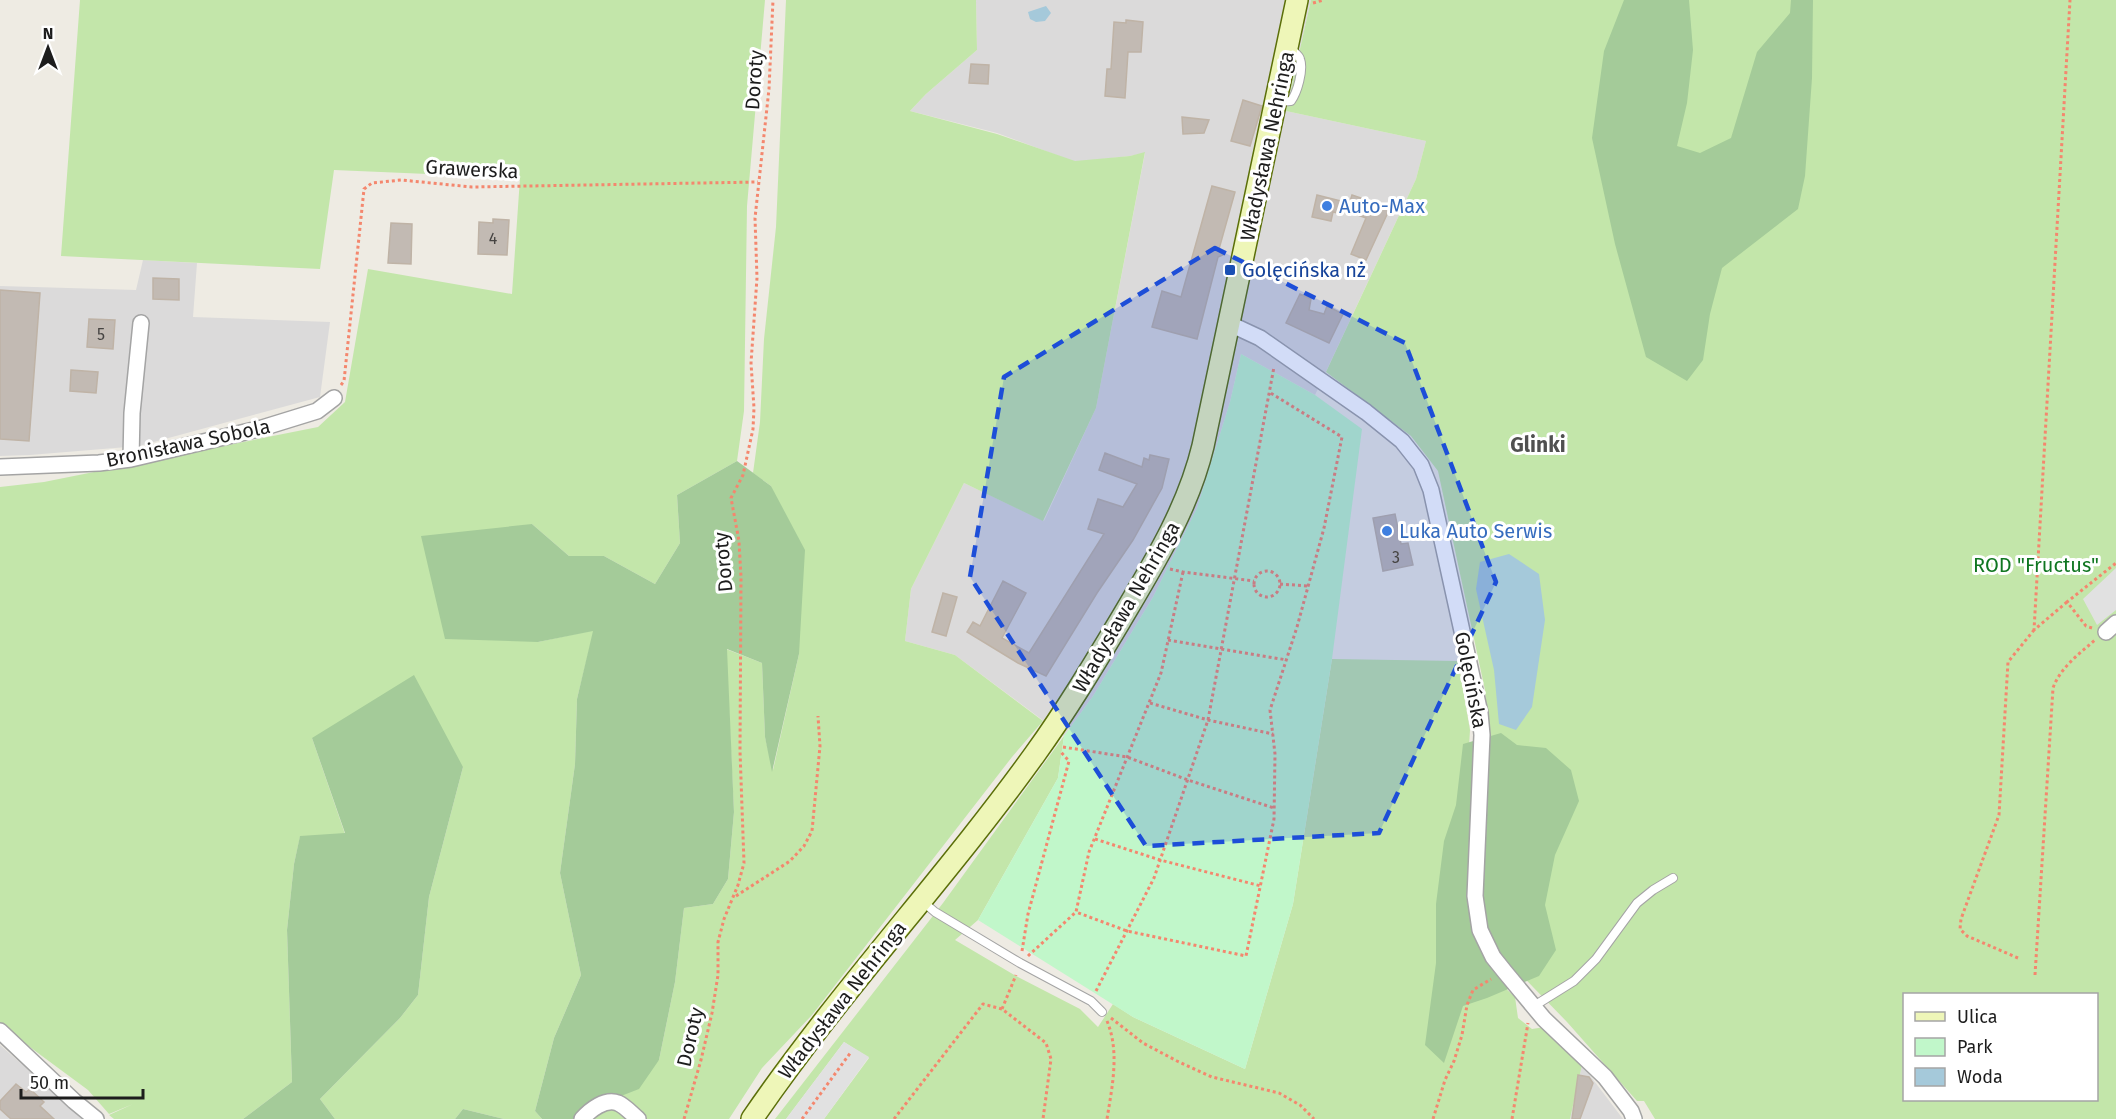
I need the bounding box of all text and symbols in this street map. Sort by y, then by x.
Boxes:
north arrow [18,18,78,78]
text: N [43,24,53,43]
street label: Doroty [740,49,768,111]
street label: Władysława Nehringa [1235,49,1299,243]
street label: Grawerska [425,155,519,183]
place label: Auto-Max [1339,194,1425,218]
marker: Auto-Max [1320,199,1334,213]
house number: 4 [489,229,498,248]
place label: Golęcińska nż [1242,258,1366,282]
marker: Golęcińska nż [1223,263,1237,277]
house number: 5 [97,325,105,344]
street label: Bronisława Sobola [104,414,272,472]
district label: Glinki [1510,432,1566,458]
street label: Władysława Nehringa [1067,517,1185,697]
place label: Luka Auto Serwis [1399,519,1552,543]
marker: Luka Auto Serwis [1380,524,1394,538]
street label: Doroty [708,531,738,593]
house number: 3 [1392,548,1400,567]
park label: ROD "Fructus" [1973,553,2099,577]
street label: Golęcińska [1450,630,1492,730]
street label: Władysława Nehringa [773,916,911,1084]
legend [1903,993,2098,1101]
street label: Doroty [672,1005,709,1069]
text: Ulica [1957,1006,1997,1028]
text: Park [1957,1036,1993,1058]
scale bar [21,1062,142,1100]
text: Woda [1957,1066,2003,1088]
text: 50 m [30,1072,69,1094]

